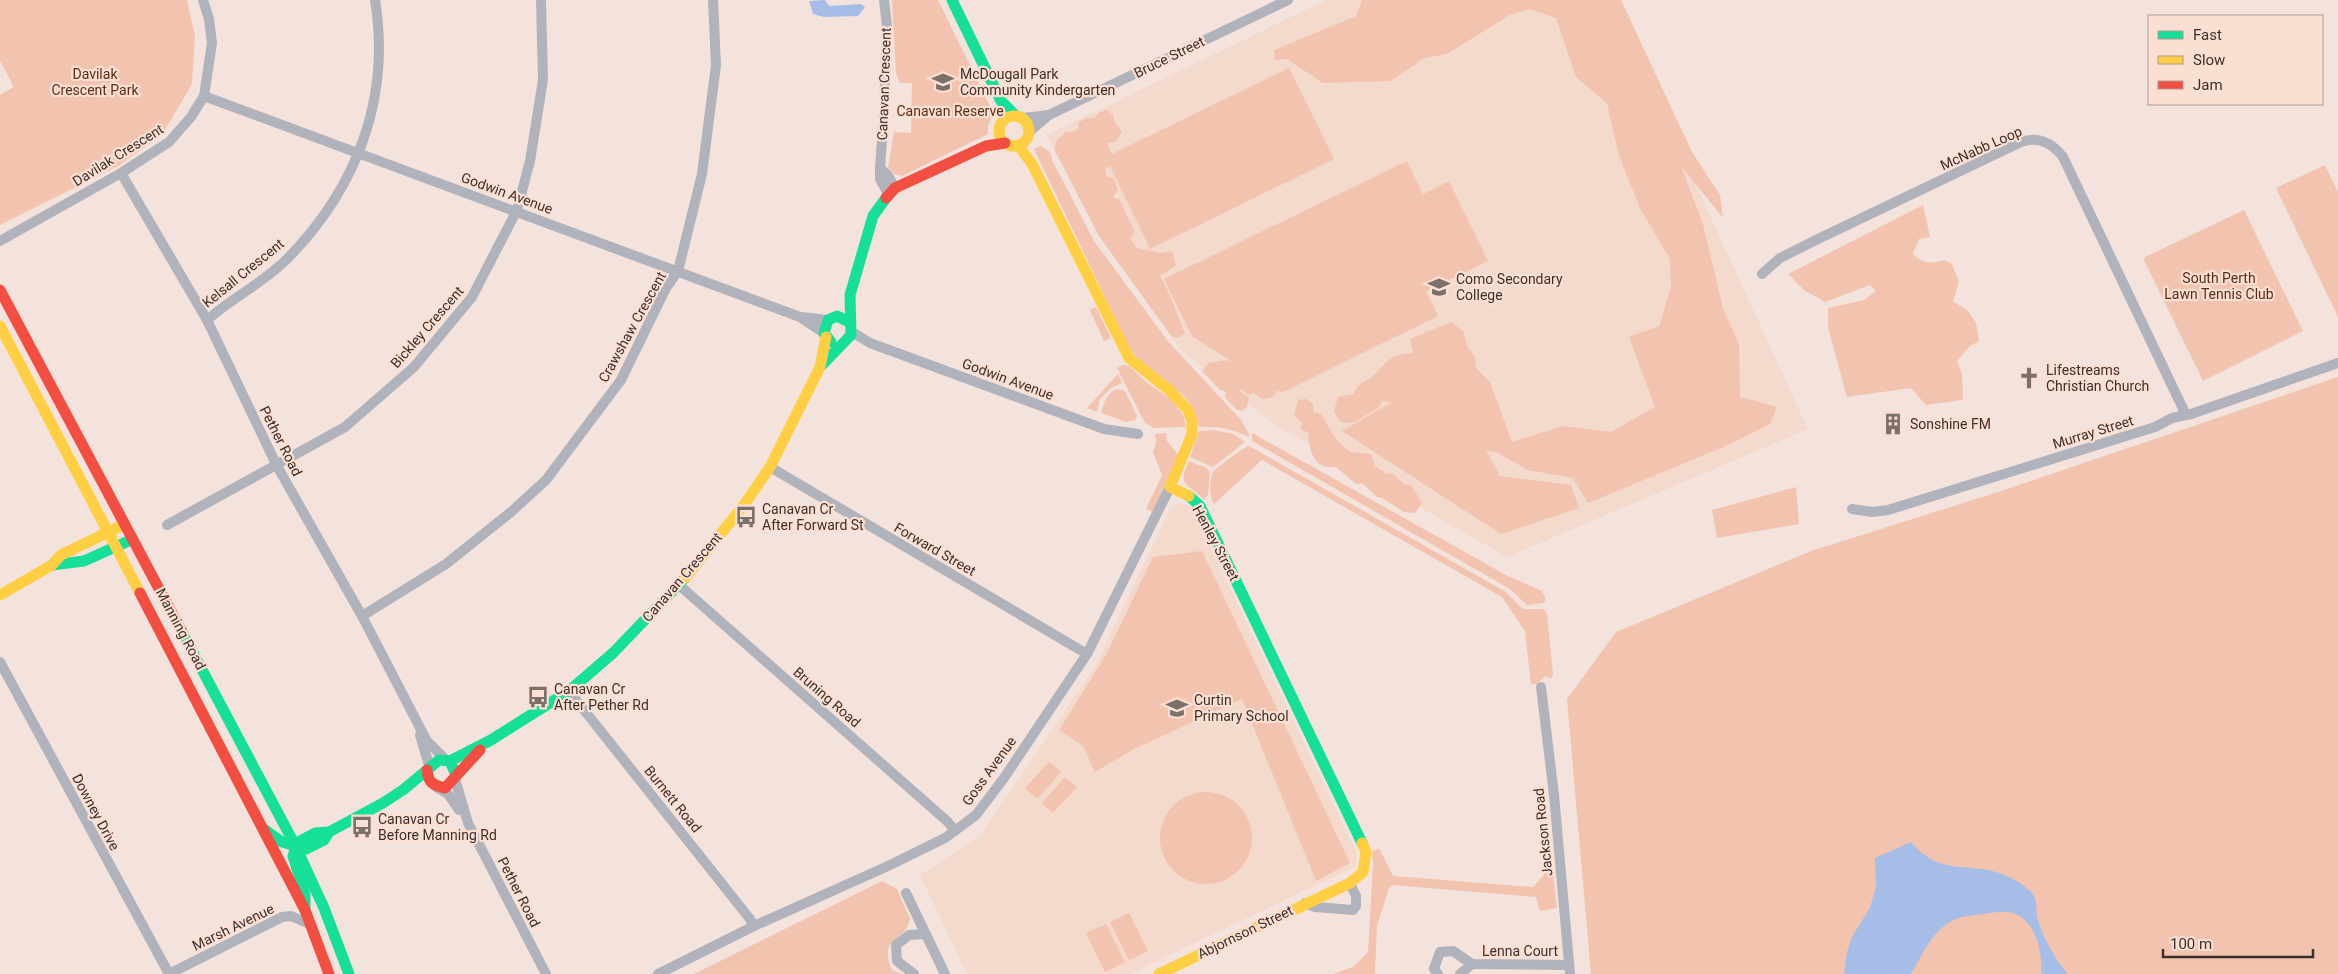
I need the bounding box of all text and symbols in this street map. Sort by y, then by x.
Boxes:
legend [2148,15,2323,105]
text: Fast [2193,26,2222,44]
street label: Canavan Crescent [874,27,894,141]
street label: Bruce Street [1131,33,1207,81]
text: Slow [2193,51,2225,69]
park label: Davilak Crescent Park [51,66,139,98]
place label: McDougall Park Community Kindergarten [960,66,1115,98]
school or university icon: McDougall Park Community Kindergarten [930,69,956,95]
text: Jam [2193,76,2223,94]
park label: Canavan Reserve [896,103,1004,119]
street label: Davilak Crescent [70,120,167,189]
street label: McNabb Loop [1938,123,2024,173]
street label: Godwin Avenue [459,169,555,217]
street label: Kelsall Crescent [199,235,287,311]
street label: Crawshaw Crescent [595,269,669,385]
park label: South Perth Lawn Tennis Club [2164,270,2274,302]
place label: Como Secondary College [1456,271,1563,303]
school or university icon: Como Secondary College [1426,274,1452,300]
street label: Bickley Crescent [387,283,467,371]
street label: Godwin Avenue [960,355,1056,403]
place label: Lifestreams Christian Church [2046,362,2149,394]
church icon: Lifestreams Christian Church [2016,365,2042,391]
street label: Pether Road [257,403,305,479]
building icon: Sonshine FM [1880,411,1906,437]
street label: Murray Street [2051,412,2136,452]
place label: Sonshine FM [1910,416,1991,432]
place label: Canavan Cr After Forward St [762,501,864,533]
street label: Henley Street [1189,503,1243,584]
bus stop icon: Canavan Cr After Forward St [733,504,759,530]
street label: Forward Street [891,519,979,579]
street label: Canavan Crescent [639,529,725,625]
street label: Manning Road [153,586,209,672]
street label: Bruning Road [790,664,864,730]
place label: Canavan Cr After Pether Rd [554,681,649,713]
bus stop icon: Canavan Cr After Pether Rd [525,684,551,710]
place label: Curtin Primary School [1194,692,1289,724]
school or university icon: Curtin Primary School [1164,695,1190,721]
street label: Goss Avenue [959,733,1019,809]
street label: Burnett Road [641,762,705,836]
street label: Downey Drive [69,771,123,853]
street label: Jackson Road [1530,787,1556,877]
place label: Canavan Cr Before Manning Rd [378,811,497,843]
bus stop icon: Canavan Cr Before Manning Rd [349,814,375,840]
street label: Pether Road [495,854,543,930]
street label: Marsh Avenue [190,900,276,954]
street label: Abjornson Street [1195,902,1296,962]
scale bar [2163,926,2313,958]
text: 100 m [2170,935,2212,953]
street label: Lenna Court [1482,943,1558,959]

